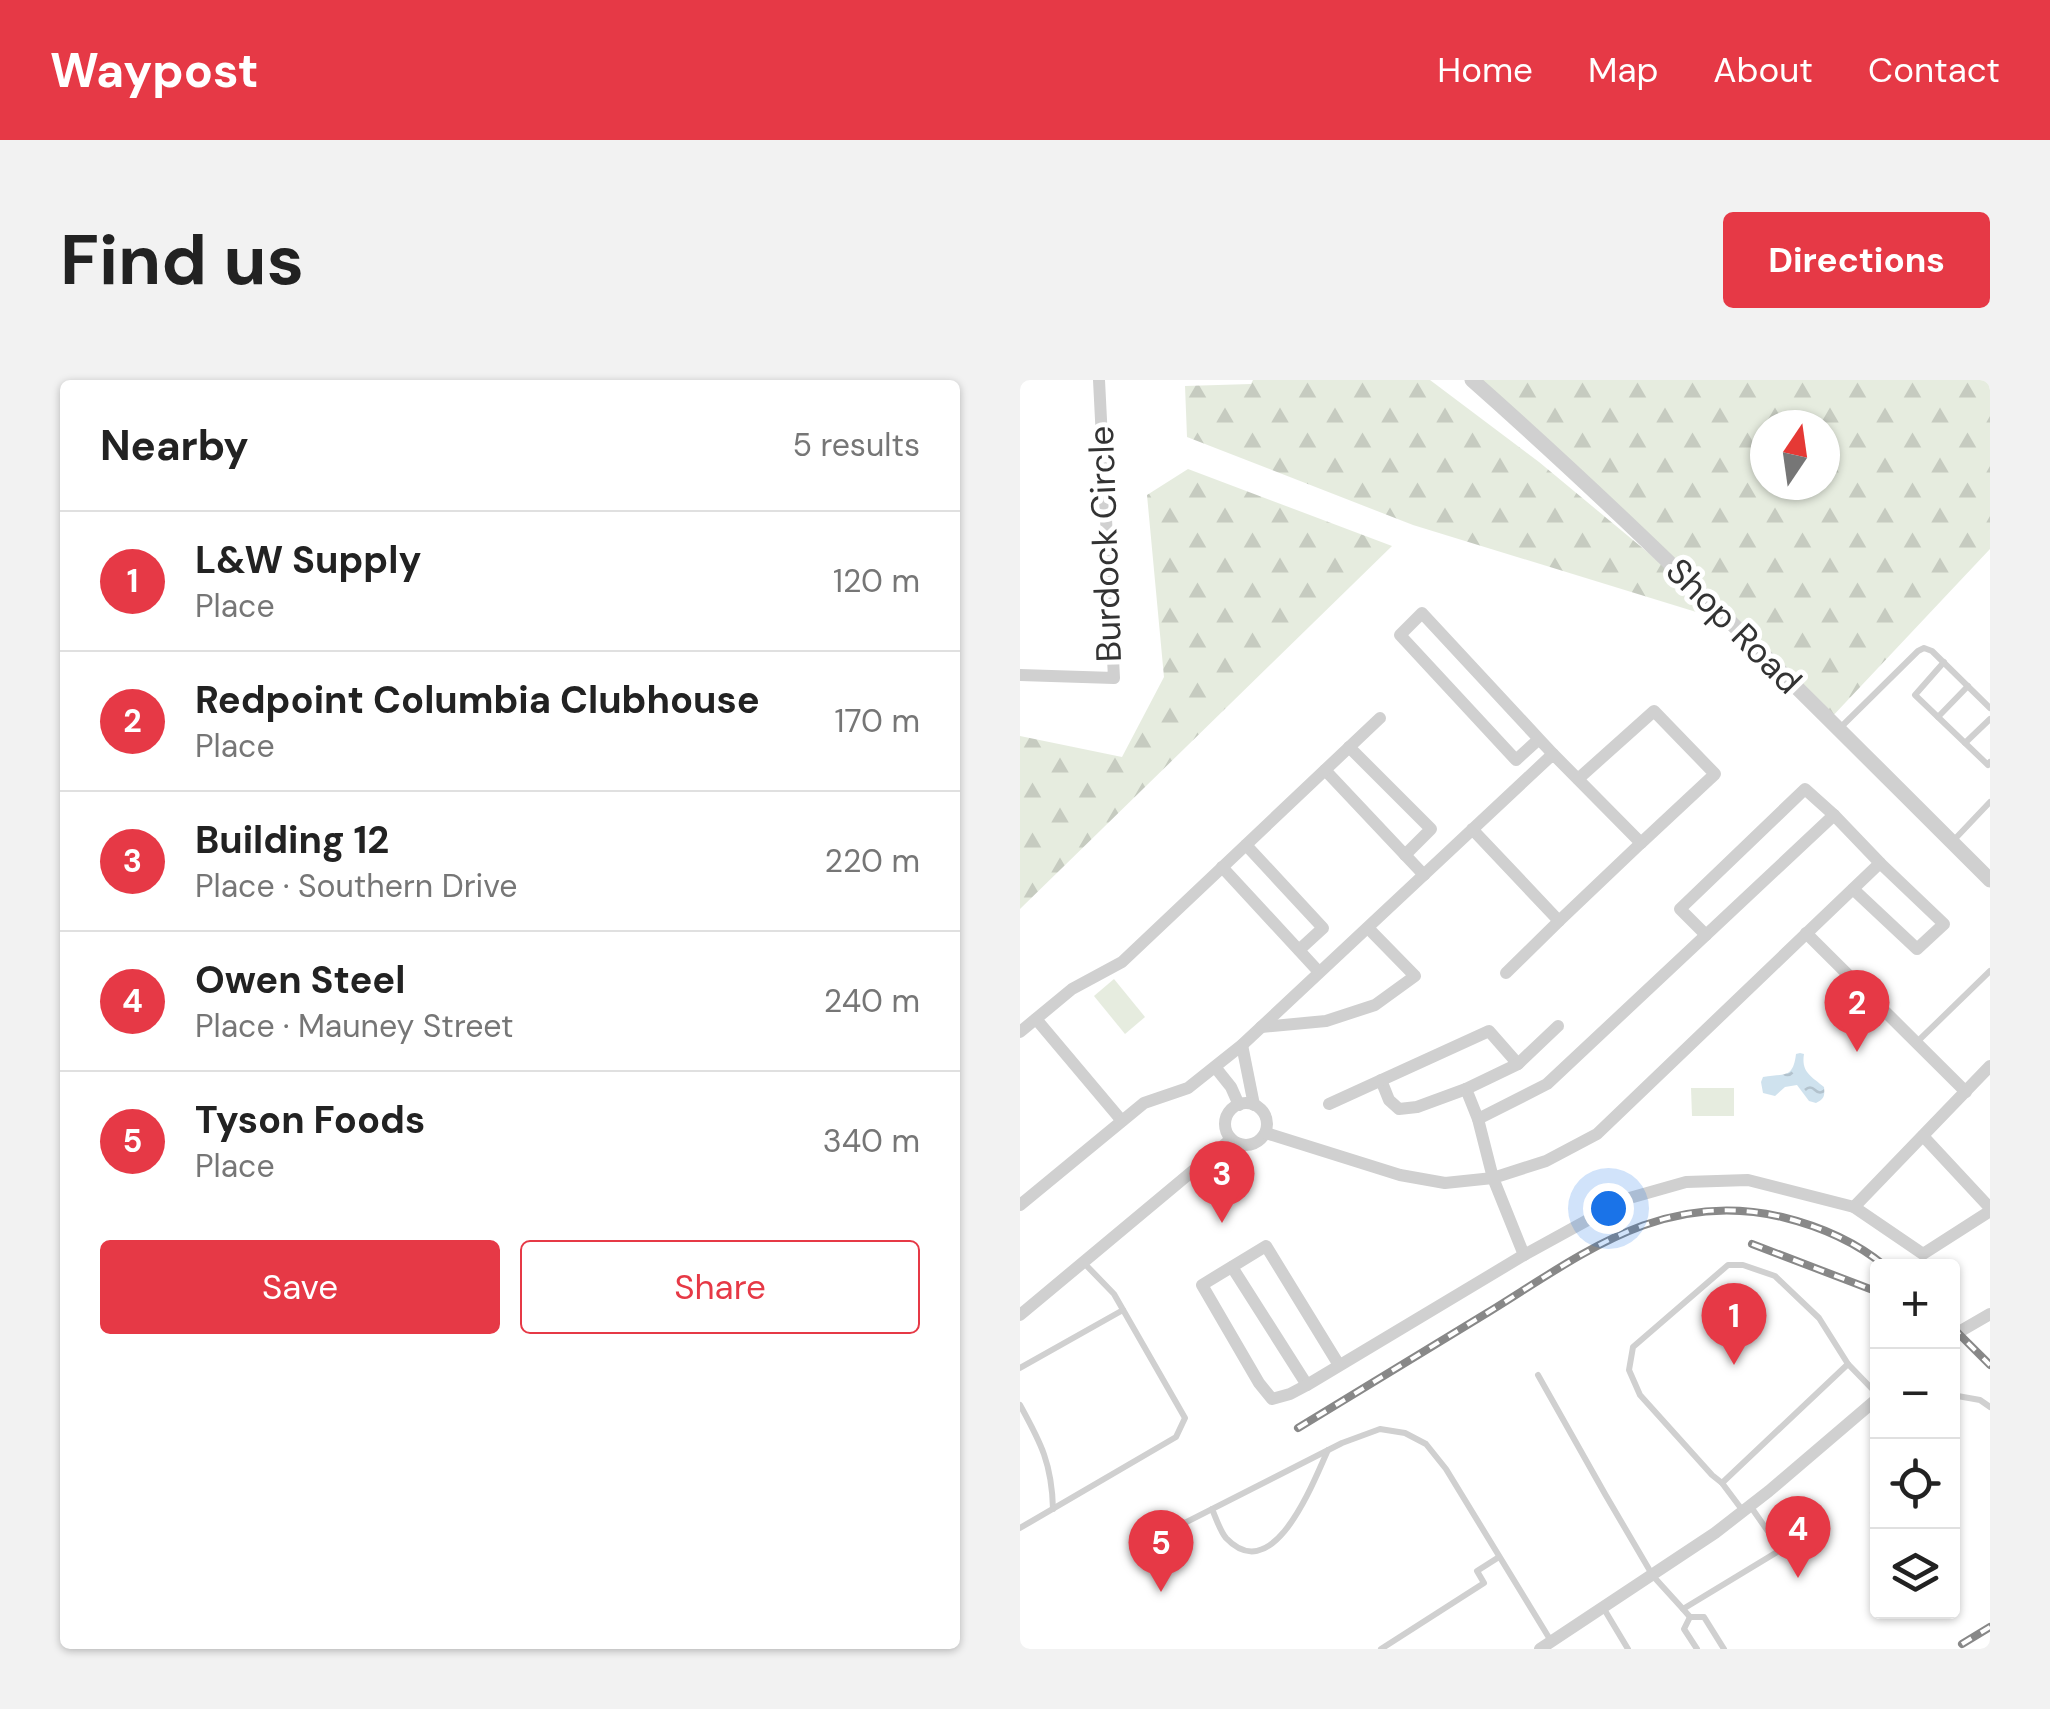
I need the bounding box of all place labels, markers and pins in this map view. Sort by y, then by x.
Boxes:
pin: 2 [1824,970,1890,1052]
pin: 3 [1190,1140,1254,1223]
pin: 1 [1702,1282,1766,1365]
pin: 4 [1766,1496,1830,1578]
pin: 5 [1128,1510,1194,1592]

